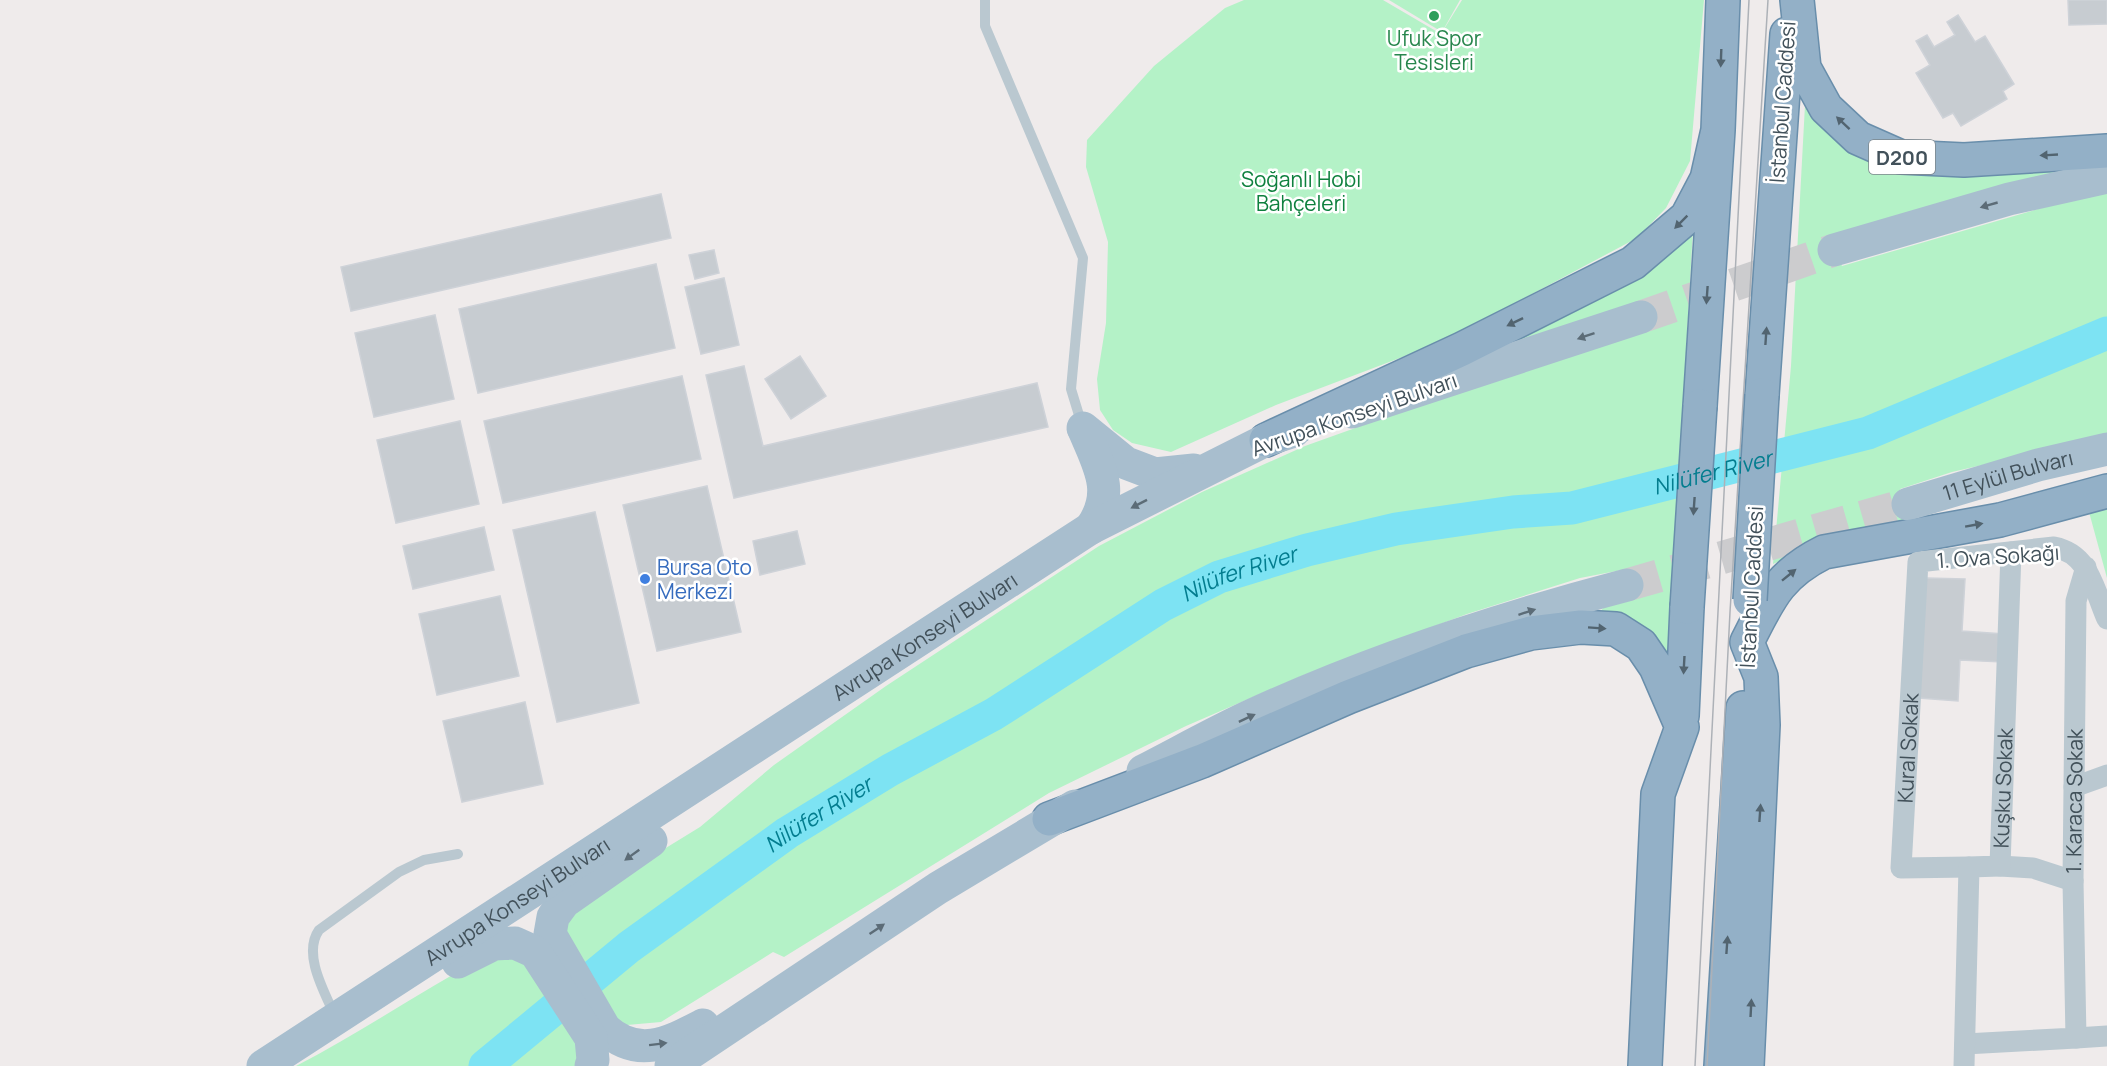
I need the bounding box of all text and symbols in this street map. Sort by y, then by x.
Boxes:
marker: Ufuk Spor Tesisleri [1427,9,1441,23]
street label: İstanbul Caddesi [1762,20,1802,184]
place label: Ufuk Spor Tesisleri [1387,24,1482,76]
one-way arrow [1716,49,1725,68]
one-way arrow [1836,117,1850,131]
road number: D200 [1869,140,1935,174]
one-way arrow [2039,150,2058,159]
park label: Soğanlı Hobi Bahçeleri [1241,165,1361,217]
one-way arrow [1980,201,1998,210]
one-way arrow [1674,214,1688,229]
one-way arrow [1703,286,1712,305]
one-way arrow [1507,318,1524,327]
one-way arrow [1761,327,1771,346]
one-way arrow [1577,331,1595,341]
street label: Avrupa Konseyi Bulvarı [1247,366,1461,462]
water label: Nilüfer River [1650,442,1778,502]
street label: 11 Eylül Bulvarı [1939,443,2076,507]
one-way arrow [1689,497,1698,516]
one-way arrow [1130,499,1147,508]
street label: İstanbul Caddesi [1733,505,1769,669]
one-way arrow [1965,520,1984,529]
water label: Nilüfer River [1176,538,1303,609]
street label: 1. Ova Sokağı [1936,538,2060,574]
place label: Bursa Oto Merkezi [657,553,752,605]
street label: Avrupa Konseyi Bulvarı [826,566,1023,707]
one-way arrow [1781,569,1797,582]
marker: Bursa Oto Merkezi [638,572,652,586]
one-way arrow [1518,607,1536,616]
one-way arrow [1588,623,1607,632]
one-way arrow [1680,656,1689,675]
street label: Kural Sokak [1891,692,1925,804]
one-way arrow [1238,714,1255,723]
street label: Kuşku Sokak [1987,727,2019,849]
street label: 1. Karaca Sokak [2059,728,2089,874]
water label: Nilüfer River [758,768,880,859]
one-way arrow [1755,803,1765,822]
street label: Avrupa Konseyi Bulvarı [419,830,615,971]
one-way arrow [624,849,640,861]
one-way arrow [869,923,885,935]
one-way arrow [1723,935,1732,954]
one-way arrow [1746,998,1755,1017]
one-way arrow [649,1039,668,1048]

